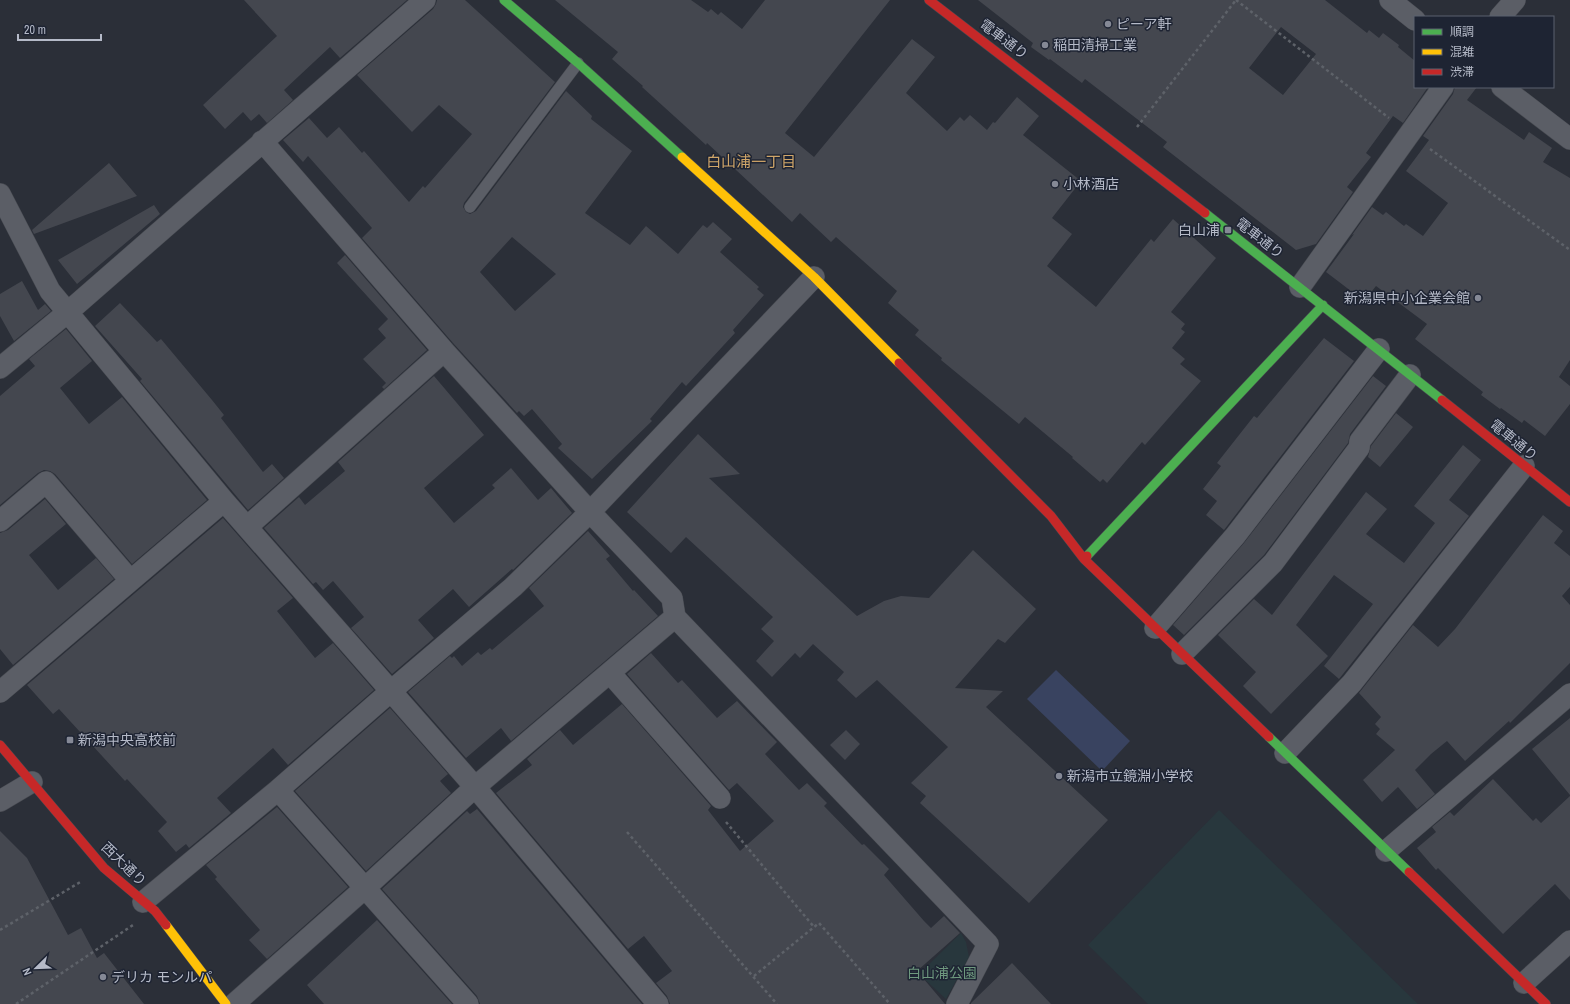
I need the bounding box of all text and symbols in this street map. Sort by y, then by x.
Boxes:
street label: 電車通り [976,15,1032,63]
place label: ピーア軒 [1116,15,1171,33]
scale bar [18,16,101,42]
legend [1414,16,1554,88]
marker: ピーア軒 [1103,19,1113,29]
text: 20 m [24,22,46,38]
text: 順調 [1450,24,1474,40]
place label: 稲田清掃工業 [1053,36,1137,54]
marker: 稲田清掃工業 [1040,40,1050,50]
text: 混雑 [1450,44,1474,60]
text: 渋滞 [1450,64,1474,80]
district label: 白山浦一丁目 [706,151,796,172]
place label: 小林酒店 [1063,175,1119,193]
marker: 小林酒店 [1050,179,1060,189]
street label: 電車通り [1232,214,1288,262]
place label: 白山浦 [1178,221,1220,239]
marker: 白山浦 [1223,225,1233,235]
place label: 新潟県中小企業会館 [1344,289,1470,307]
marker: 新潟県中小企業会館 [1473,293,1483,303]
street label: 電車通り [1487,415,1541,465]
place label: 新潟中央高校前 [78,731,176,749]
marker: 新潟中央高校前 [65,735,75,745]
place label: 新潟市立鏡淵小学校 [1067,767,1193,785]
marker: 新潟市立鏡淵小学校 [1054,771,1064,781]
street label: 西大通り [98,838,150,890]
north arrow [16,948,56,988]
park label: 白山浦公園 [907,964,977,982]
text: N [19,966,35,978]
place label: デリカ モンルパ [111,968,212,986]
marker: デリカ モンルパ [98,972,108,982]

